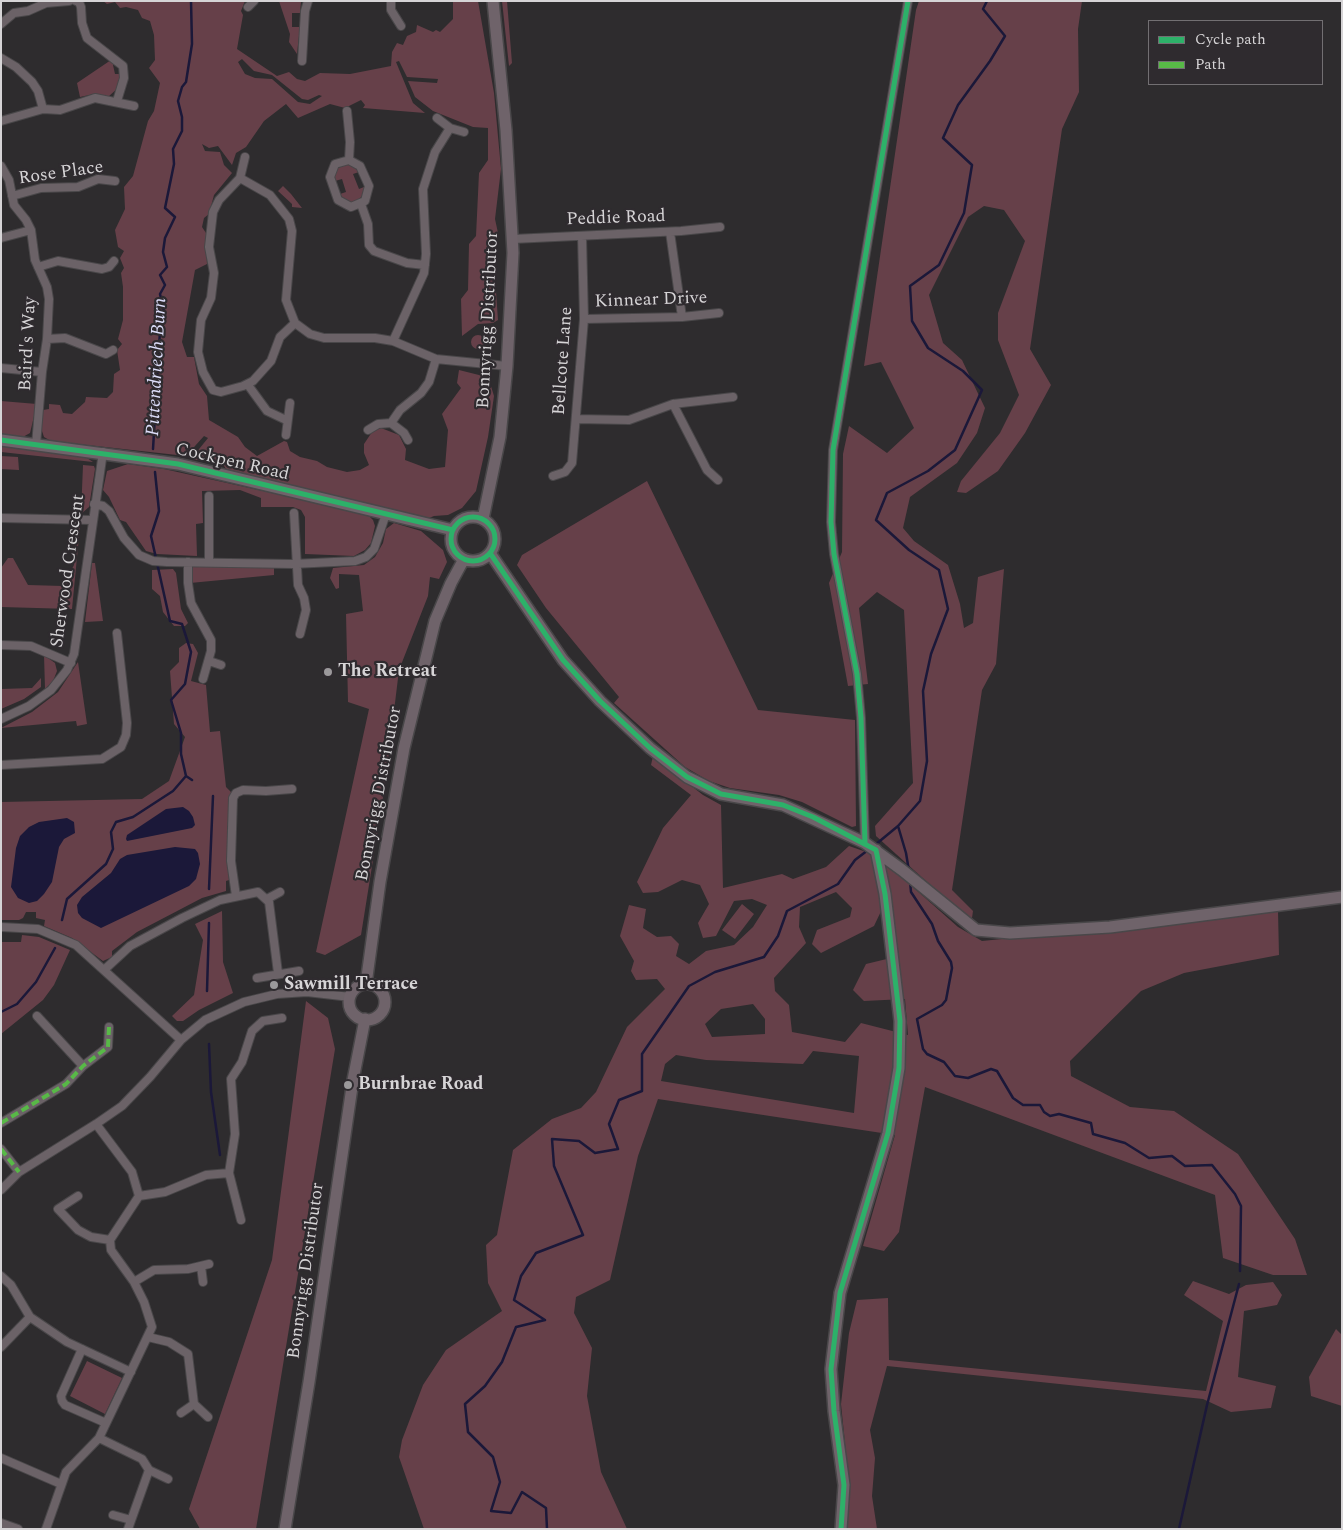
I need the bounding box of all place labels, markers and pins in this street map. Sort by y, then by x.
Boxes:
place label: The Retreat [338,661,437,683]
marker: The Retreat [322,666,334,678]
place label: Sawmill Terrace [284,974,418,996]
marker: Sawmill Terrace [268,979,280,991]
place label: Burnbrae Road [358,1074,483,1096]
marker: Burnbrae Road [342,1079,354,1091]

